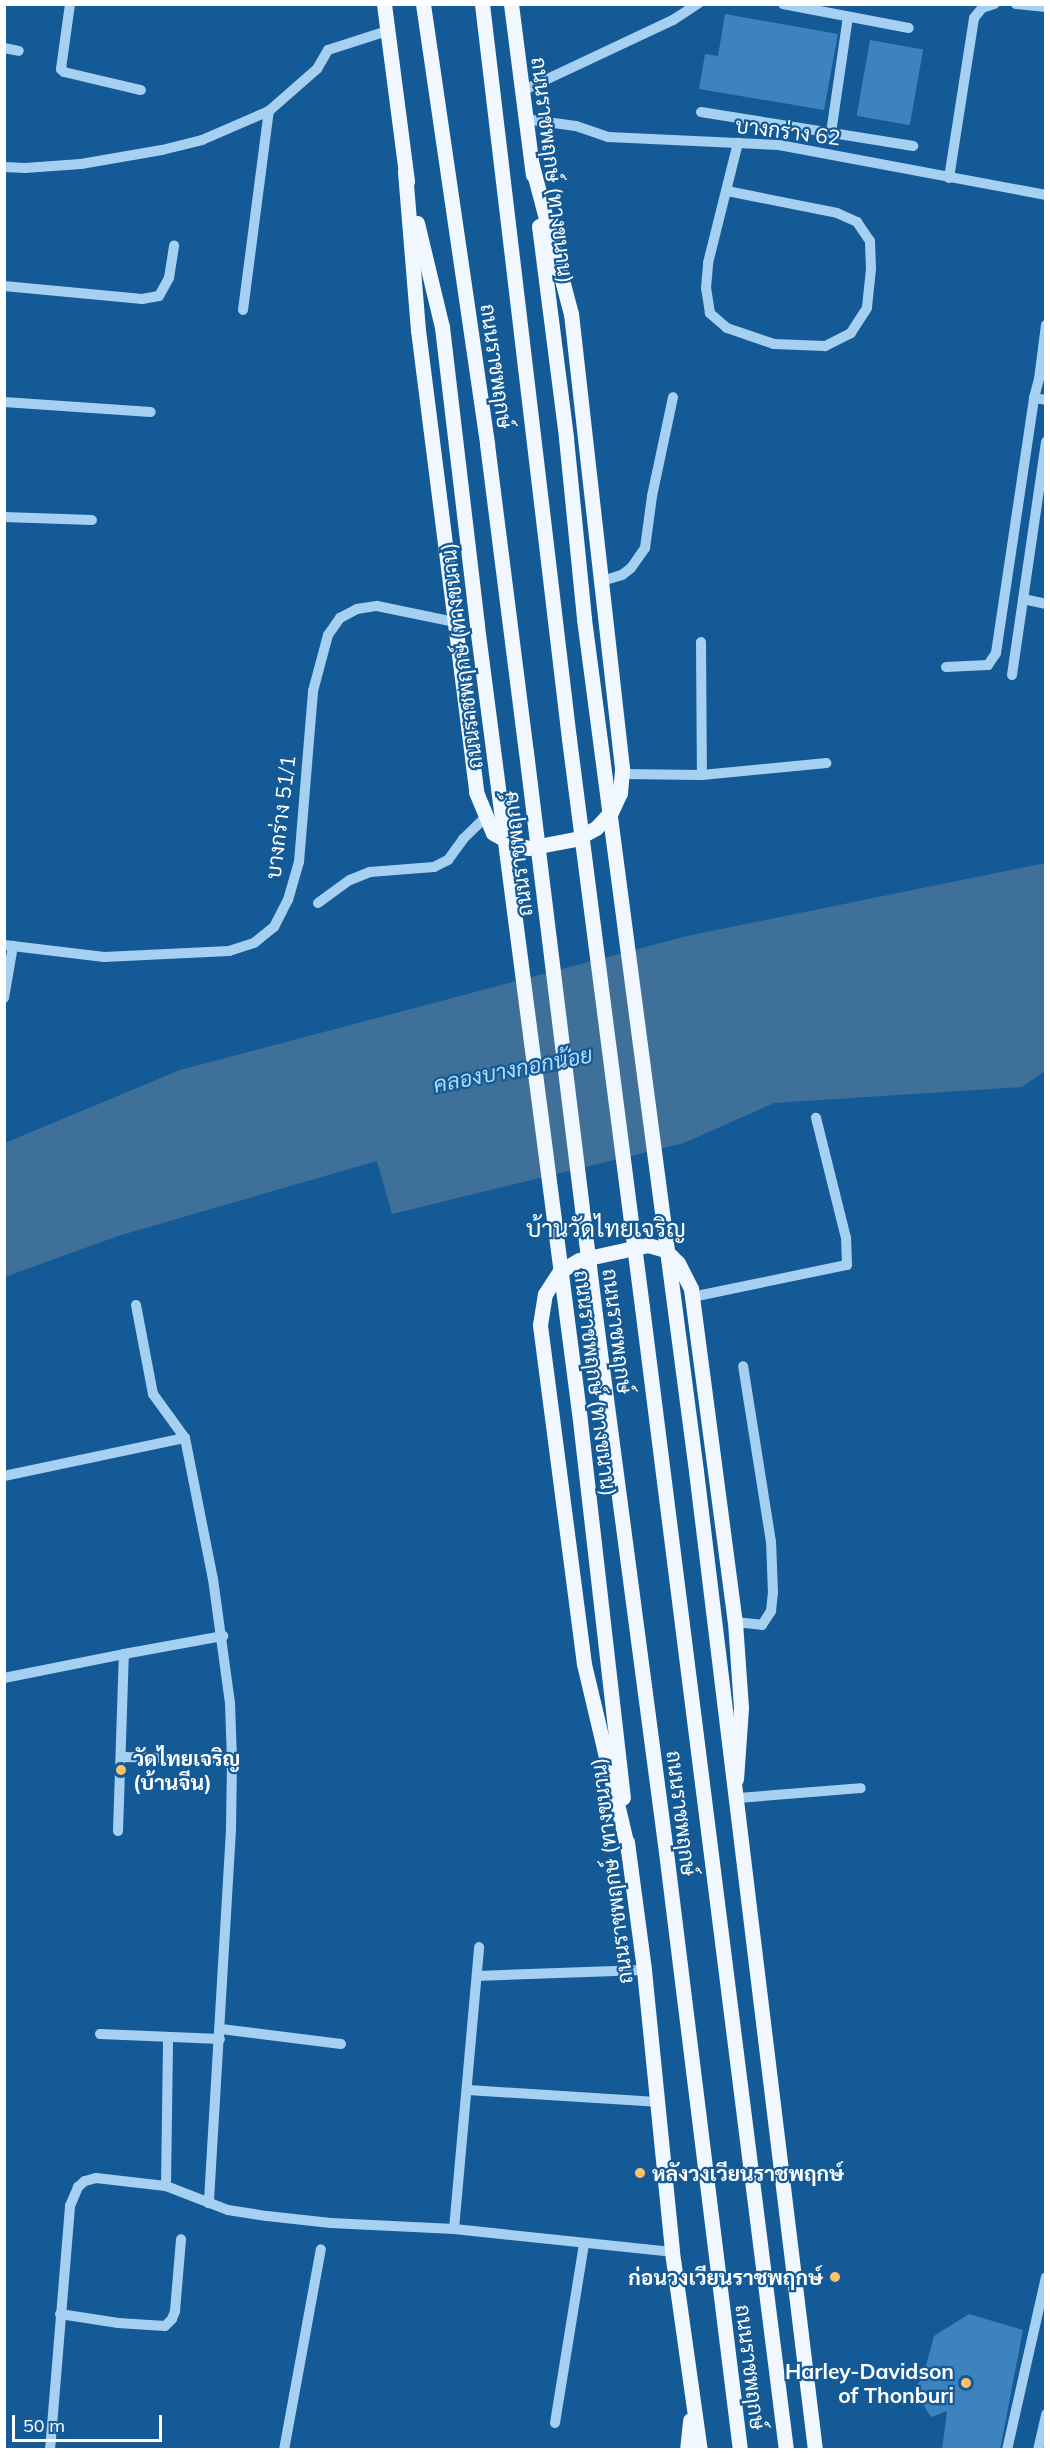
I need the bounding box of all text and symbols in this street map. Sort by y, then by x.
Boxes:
street label: ถนนราชพฤกษ์ (ทางขนาน) [527,56,579,284]
street label: บางกร่าง 62 [734,112,842,150]
street label: ถนนราชพฤกษ์ [476,302,518,430]
street label: ถนนราชพฤกษ์ (ทางขนาน) [435,542,487,770]
street label: บางกร่าง 51/1 [260,754,300,880]
street label: ถนนราชพฤกษ์ [497,790,537,918]
water label: คลองบางกอกน้อย [431,1042,595,1098]
district label: บ้านวัดไทยเจริญ [526,1215,686,1243]
street label: ถนนราชพฤกษ์ [598,1267,638,1395]
street label: ถนนราชพฤกษ์ (ทางขนาน) [570,1269,622,1497]
place label: วัดไทยเจริญ (บ้านจีน) [133,1745,240,1795]
street label: ถนนราชพฤกษ์ [662,1749,702,1877]
street label: ถนนราชพฤกษ์ (ทางขนาน) [585,1757,637,1985]
marker: วัดไทยเจริญ (บ้านจีน) [114,1763,128,1777]
place label: หลังวงเวียนราชพฤกษ์ [652,2160,844,2186]
marker: หลังวงเวียนราชพฤกษ์ [633,2166,647,2180]
place label: ก่อนวงเวียนราชพฤกษ์ [628,2264,823,2290]
marker: ก่อนวงเวียนราชพฤกษ์ [828,2270,842,2284]
street label: ถนนราชพฤกษ์ [731,2303,771,2431]
place label: Harley-Davidson of Thonburi [785,2358,954,2408]
marker: Harley-Davidson of Thonburi [959,2376,973,2390]
scale bar [15,2403,165,2441]
text: 50 m [23,2414,65,2437]

